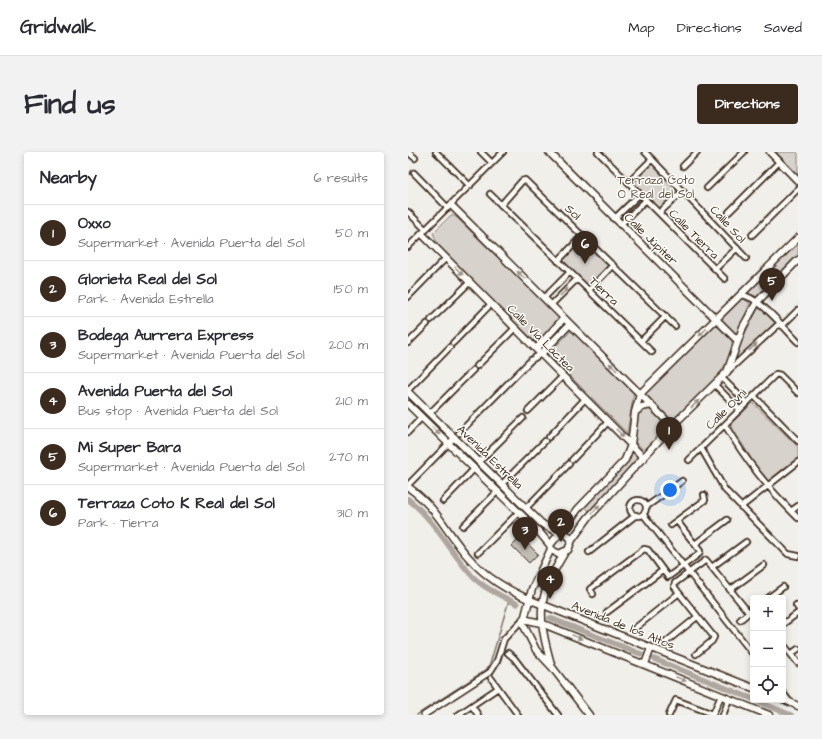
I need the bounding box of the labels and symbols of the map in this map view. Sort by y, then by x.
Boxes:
park label: Terraza Coto O Real del Sol [617,172,695,203]
street label: Sol [561,201,585,224]
street label: Calle Sol [706,202,750,247]
street label: Calle Tierra [665,205,723,263]
street label: Calle Júpiter [620,209,681,270]
pin: 6 [572,231,598,264]
one-way arrow [454,266,464,276]
pin: 5 [759,268,785,301]
one-way arrow [516,270,526,280]
street label: Tierra [585,273,622,310]
one-way arrow [559,287,569,297]
street label: Calle Vía Láctea [503,301,578,376]
one-way arrow [698,327,708,337]
one-way arrow [749,343,758,352]
one-way arrow [608,362,618,372]
street label: Calle Ovni [702,385,751,434]
one-way arrow [690,399,700,409]
pin: 1 [656,417,682,450]
street label: Avenida Estrella [453,421,527,493]
one-way arrow [431,426,441,436]
one-way arrow [615,428,624,438]
your location [660,480,680,500]
one-way arrow [592,504,601,515]
pin: 2 [548,509,574,542]
pin: 3 [512,517,538,550]
pin: 4 [537,566,563,599]
street label: Avenida de los Altos [569,597,677,654]
one-way arrow [572,635,584,641]
one-way arrow [675,677,687,683]

